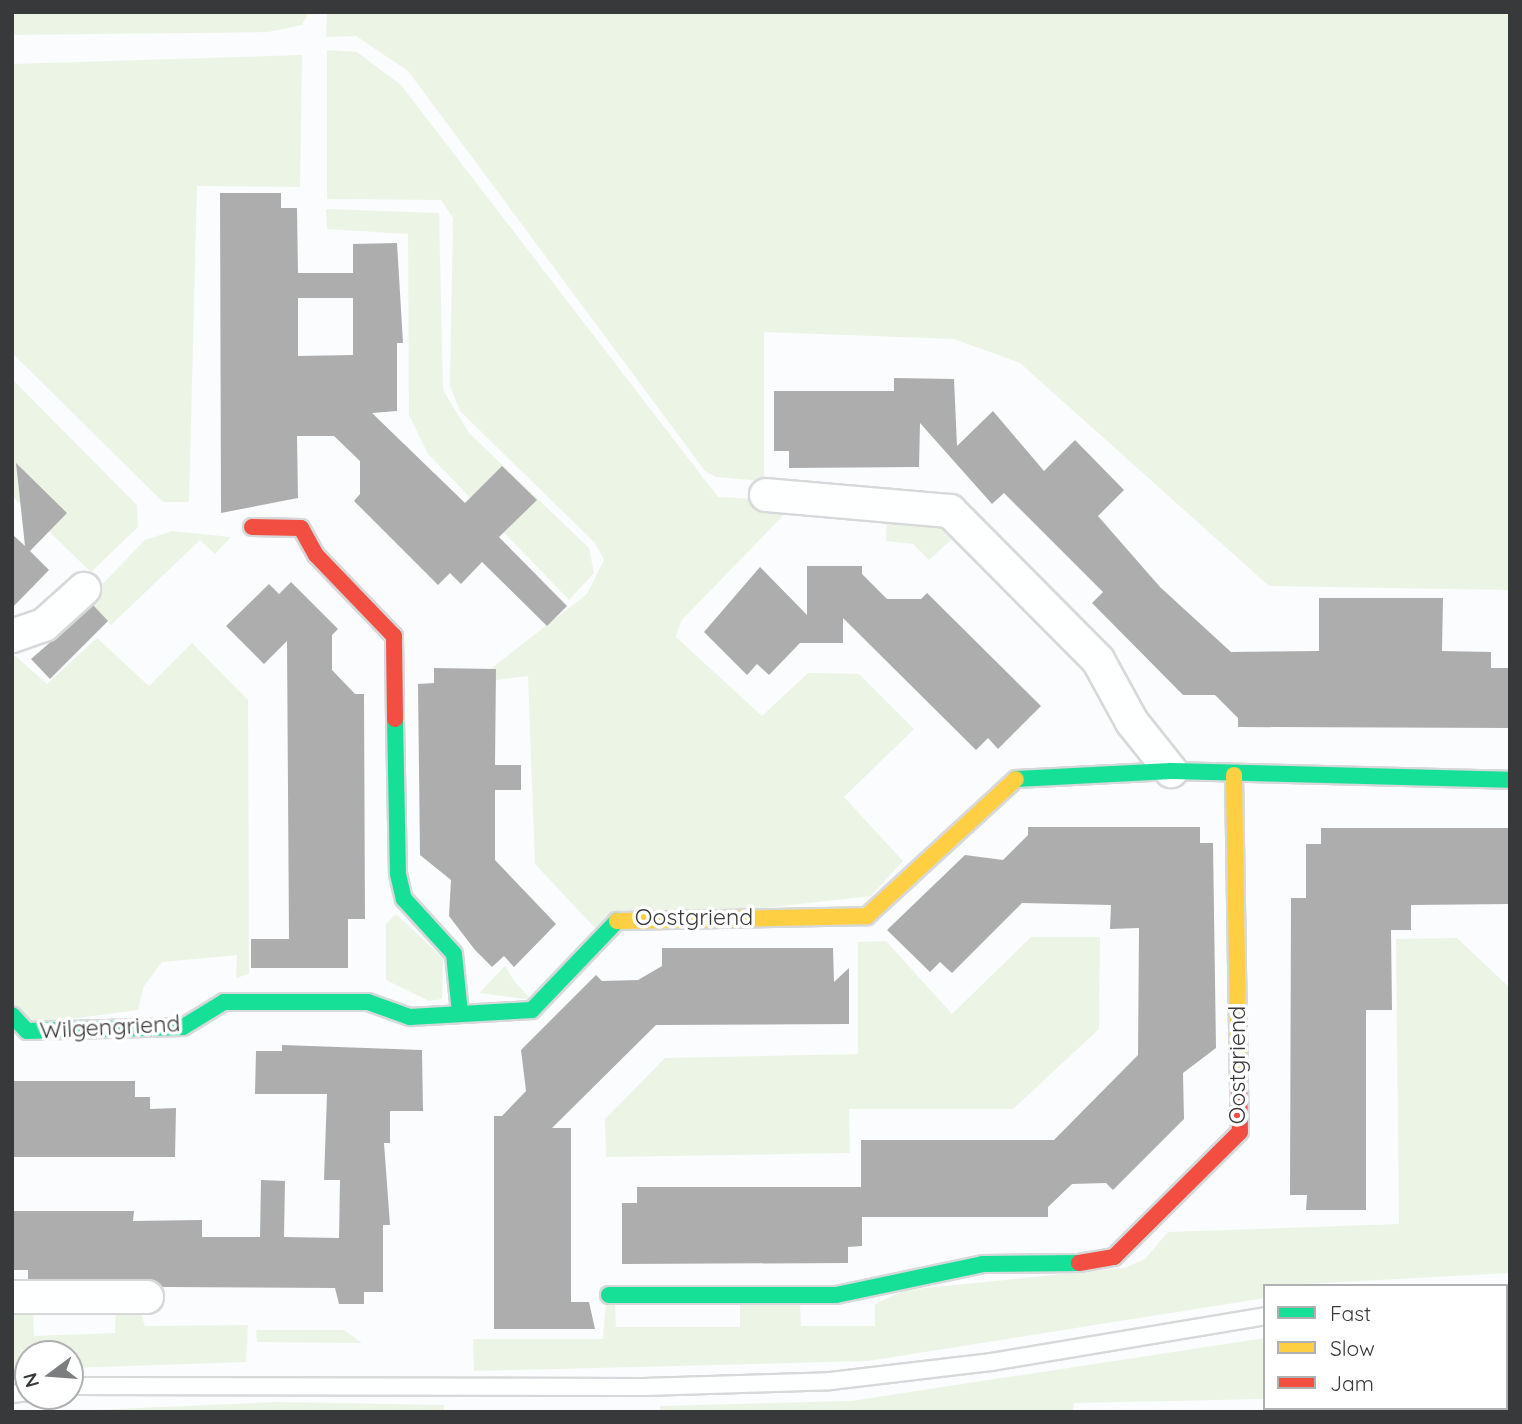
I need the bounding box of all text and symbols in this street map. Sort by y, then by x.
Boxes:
street label: Oostgriend [635,903,753,931]
street label: Oostgriend [1223,1006,1251,1124]
street label: Wilgengriend [39,1010,181,1044]
legend [1263,1284,1508,1410]
text: Fast [1330,1300,1371,1326]
text: Slow [1330,1335,1375,1361]
north arrow [14,1340,84,1410]
text: N [17,1370,44,1390]
text: Jam [1330,1370,1374,1396]

